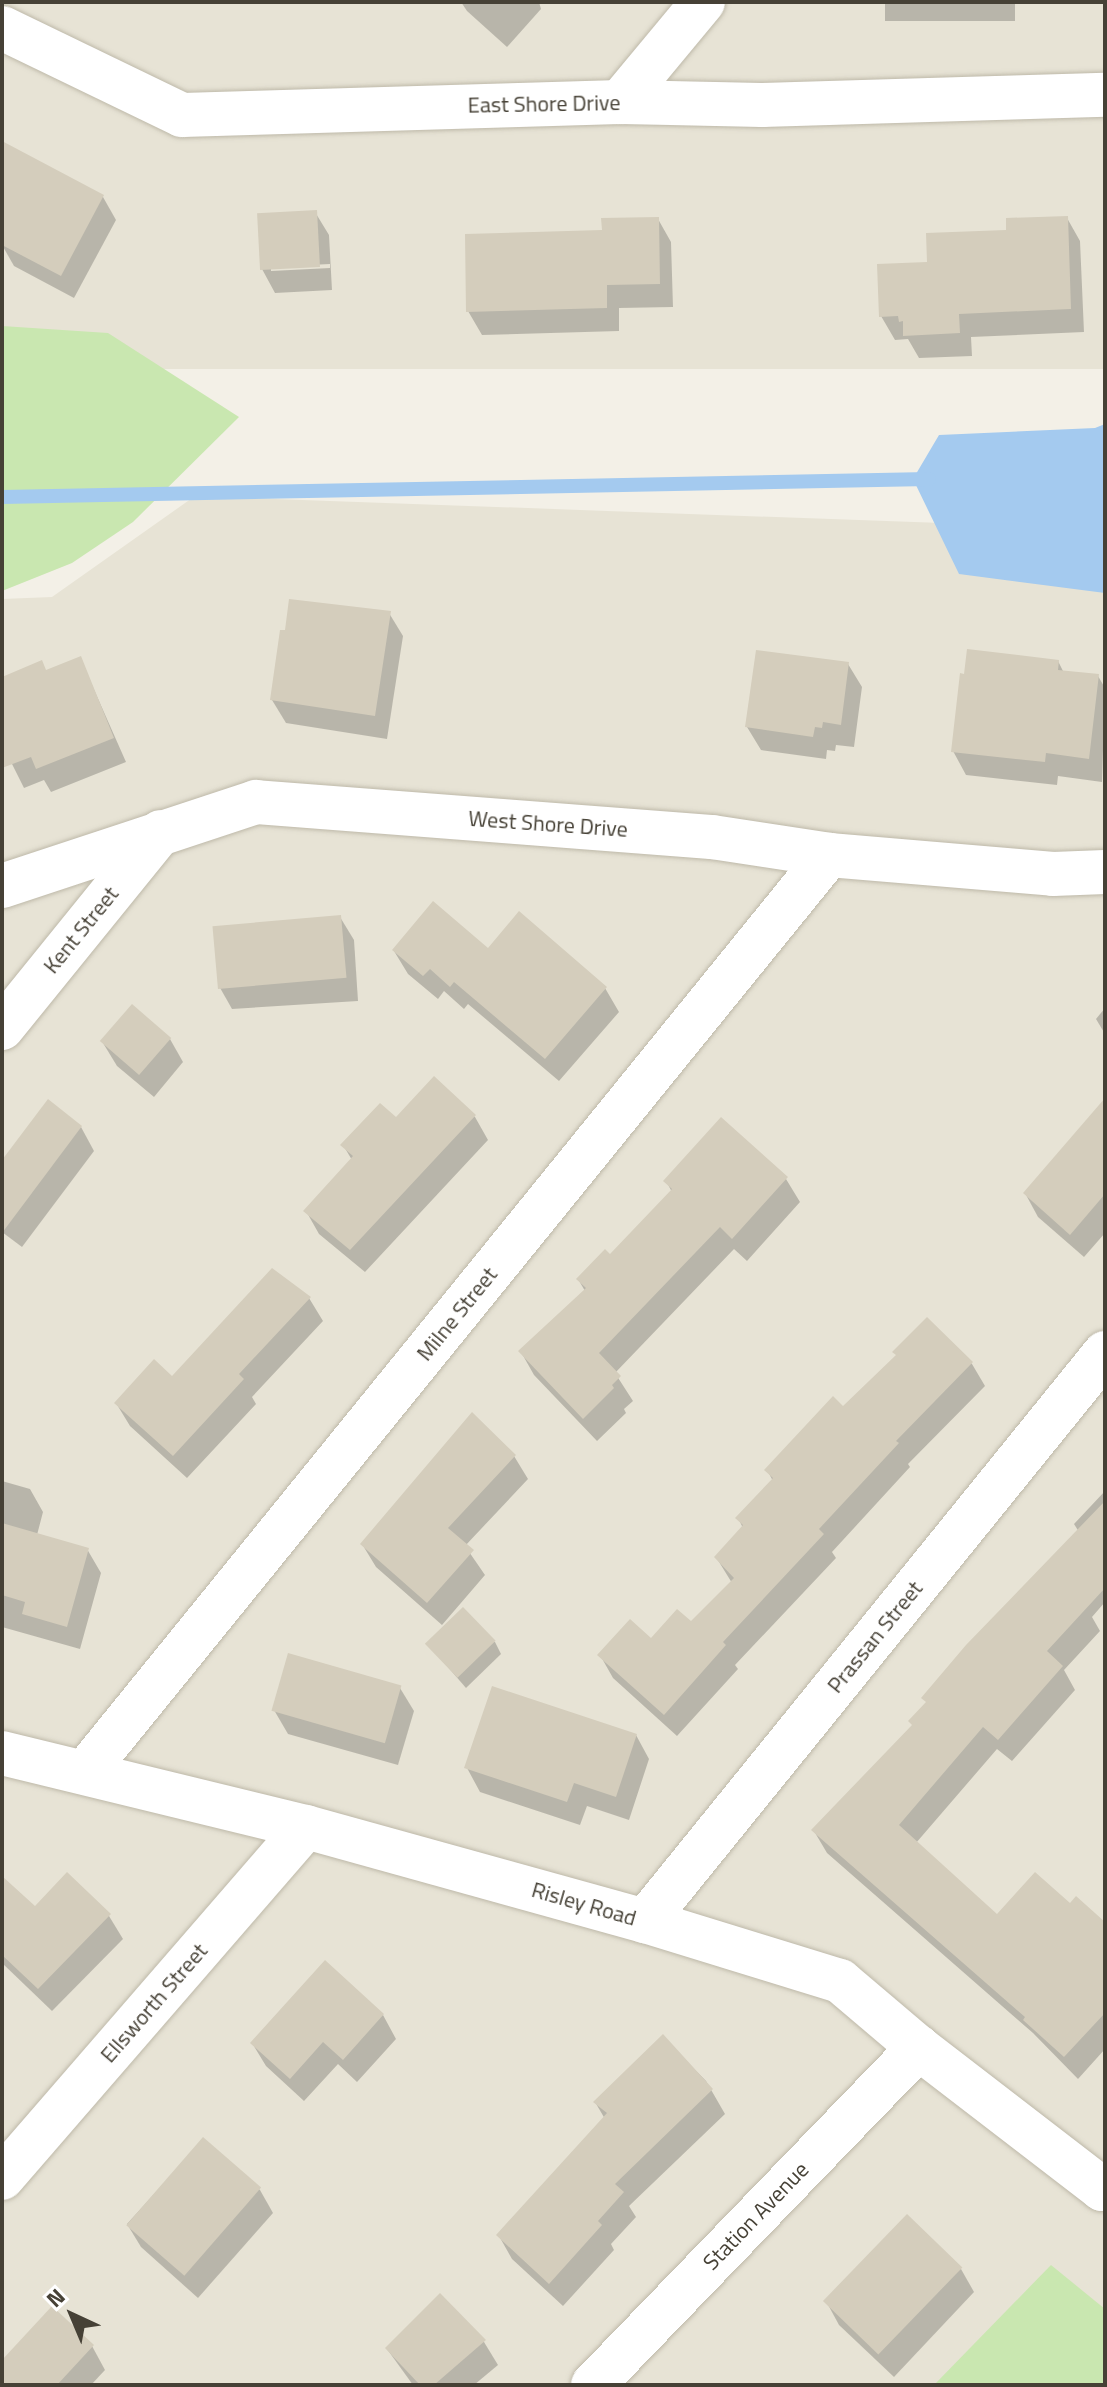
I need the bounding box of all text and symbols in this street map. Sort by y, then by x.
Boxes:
street label: East Shore Drive [467,89,621,119]
street label: West Shore Drive [467,805,629,843]
street label: Kent Street [38,881,124,979]
street label: Milne Street [411,1262,503,1366]
street label: Prassan Street [822,1576,928,1698]
street label: Risley Road [529,1876,639,1932]
street label: Ellsworth Street [95,1938,213,2068]
street label: Station Avenue [698,2156,814,2276]
north arrow [32,2275,112,2355]
text: N [38,2280,73,2315]

